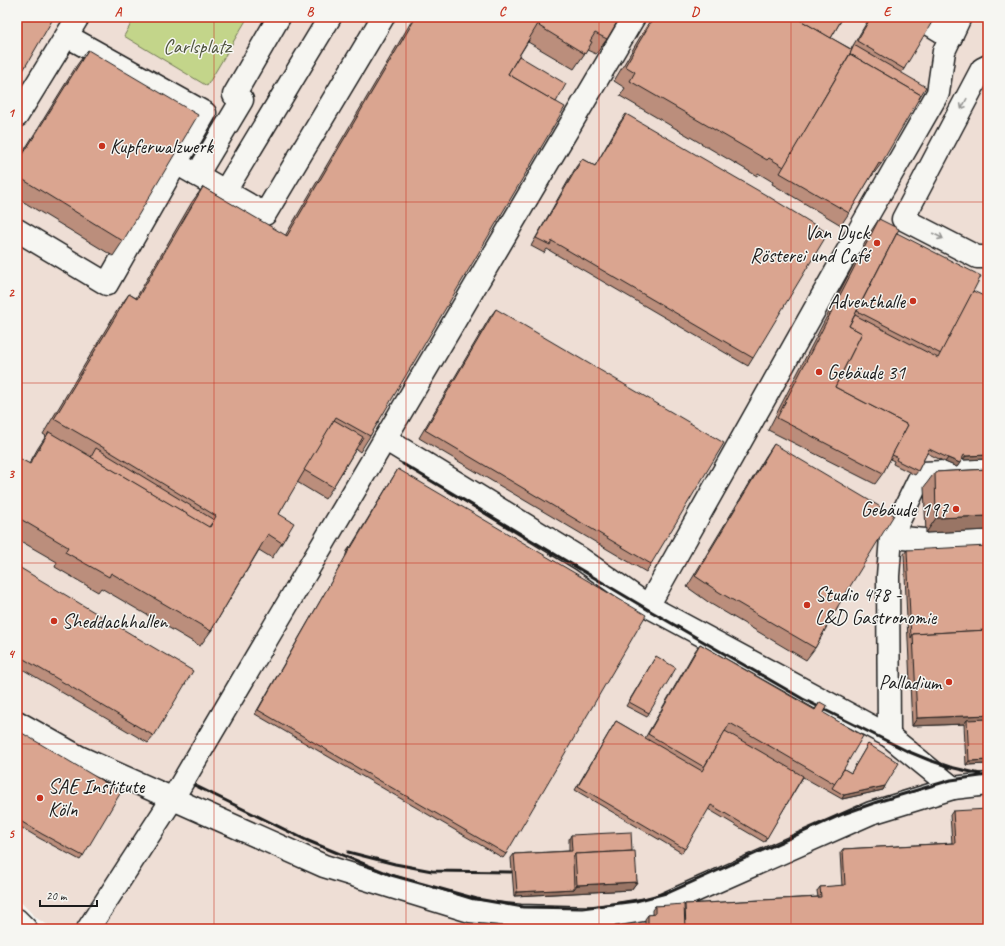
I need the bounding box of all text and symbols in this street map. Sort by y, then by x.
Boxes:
text: A [115,4,123,20]
text: B [307,4,315,20]
text: C [499,4,507,20]
text: D [691,4,700,20]
text: E [884,4,893,20]
park label: Carlsplatz [163,34,233,59]
one-way arrow [960,98,967,110]
text: 1 [8,105,16,121]
place label: Kupferwalzwerk [110,134,214,159]
marker: Kupferwalzwerk [97,141,107,151]
place label: Van Dyck Rösterei und Café [750,220,872,268]
one-way arrow [931,233,943,241]
marker: Van Dyck Rösterei und Café [872,238,882,248]
text: 2 [8,285,15,301]
place label: Adventhalle [828,289,906,314]
marker: Adventhalle [908,296,918,306]
place label: Gebäude 31 [827,360,906,385]
marker: Gebäude 31 [814,367,824,377]
text: 3 [8,466,15,482]
place label: Gebäude 197 [861,497,949,522]
marker: Gebäude 197 [951,504,961,514]
place label: Studio 478 - L&D Gastronomie [815,582,938,630]
marker: Studio 478 - L&D Gastronomie [802,600,812,610]
place label: Sheddachhallen [62,609,168,634]
marker: Sheddachhallen [49,616,59,626]
text: 4 [8,646,16,662]
place label: Palladium [879,670,943,695]
marker: Palladium [944,677,954,687]
place label: SAE Institute Köln [48,774,146,822]
marker: SAE Institute Köln [35,793,45,803]
text: 5 [8,826,15,842]
scale bar [40,882,97,908]
text: 20 m [46,888,68,904]

